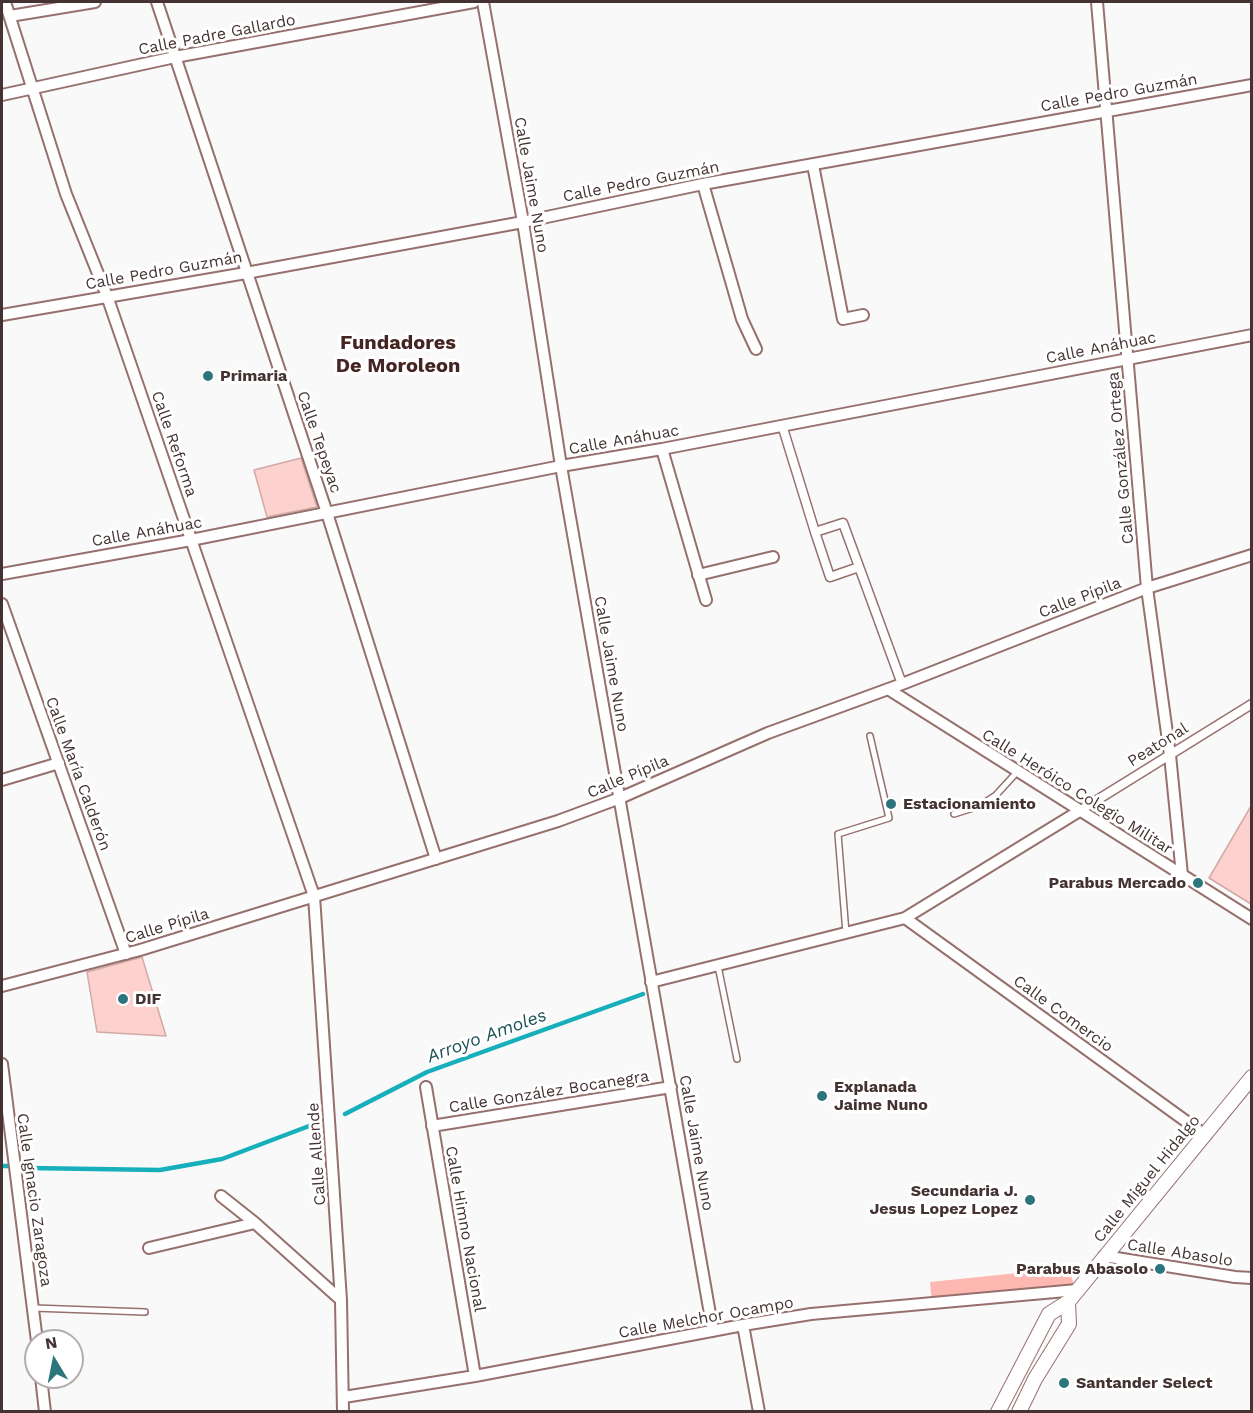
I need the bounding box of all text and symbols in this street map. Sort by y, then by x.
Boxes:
street label: Calle Padre Gallardo [137,10,297,60]
street label: Calle Pedro Guzmán [1039,70,1199,116]
street label: Calle Jaime Nuno [510,116,552,254]
street label: Calle Pedro Guzmán [561,157,721,207]
street label: Calle Pedro Guzmán [84,248,244,294]
street label: Calle Anáhuac [1044,328,1158,368]
district label: Fundadores De Moroleon [336,331,460,378]
place label: Primaria [220,366,287,386]
marker: Primaria [201,369,215,383]
street label: Calle González Ortega [1104,371,1138,545]
street label: Calle Tepeyac [293,388,345,496]
street label: Calle Reforma [147,389,201,499]
street label: Calle Anáhuac [567,421,681,459]
street label: Calle Anáhuac [90,513,204,551]
street label: Calle Pípila [1036,573,1124,623]
street label: Calle Jaime Nuno [590,595,632,733]
street label: Calle María Calderón [41,694,115,854]
street label: Peatonal [1124,719,1192,771]
street label: Calle Heróico Colegio Militar [978,725,1176,859]
street label: Calle Pípila [584,751,672,803]
place label: Estacionamiento [903,794,1036,814]
marker: Estacionamiento [884,797,898,811]
place label: Parabus Mercado [1049,873,1186,893]
marker: Parabus Mercado [1191,876,1205,890]
street label: Calle Pípila [123,904,211,948]
street label: Calle Comercio [1009,971,1117,1057]
place label: DIF [135,989,161,1009]
marker: DIF [116,992,130,1006]
water label: Arroyo Amoles [424,1004,550,1068]
street label: Calle González Bocanegra [448,1067,650,1117]
street label: Calle Jaime Nuno [675,1074,717,1212]
place label: Explanada Jaime Nuno [834,1077,928,1115]
marker: Explanada Jaime Nuno [815,1089,829,1103]
street label: Calle Allende [304,1102,330,1206]
street label: Calle Miguel Hidalgo [1090,1111,1204,1247]
street label: Calle Ignacio Zaragoza [12,1112,56,1288]
street label: Calle Himno Nacional [441,1145,489,1313]
place label: Secundaria J. Jesus Lopez Lopez [869,1181,1018,1219]
marker: Secundaria J. Jesus Lopez Lopez [1023,1193,1037,1207]
street label: Calle Abasolo [1126,1235,1234,1271]
place label: Parabus Abasolo [1016,1259,1148,1279]
marker: Parabus Abasolo [1153,1262,1167,1276]
street label: Calle Melchor Ocampo [617,1293,795,1343]
north arrow [24,1329,84,1389]
text: N [44,1332,59,1353]
place label: Santander Select [1076,1373,1213,1393]
marker: Santander Select [1057,1376,1071,1390]

